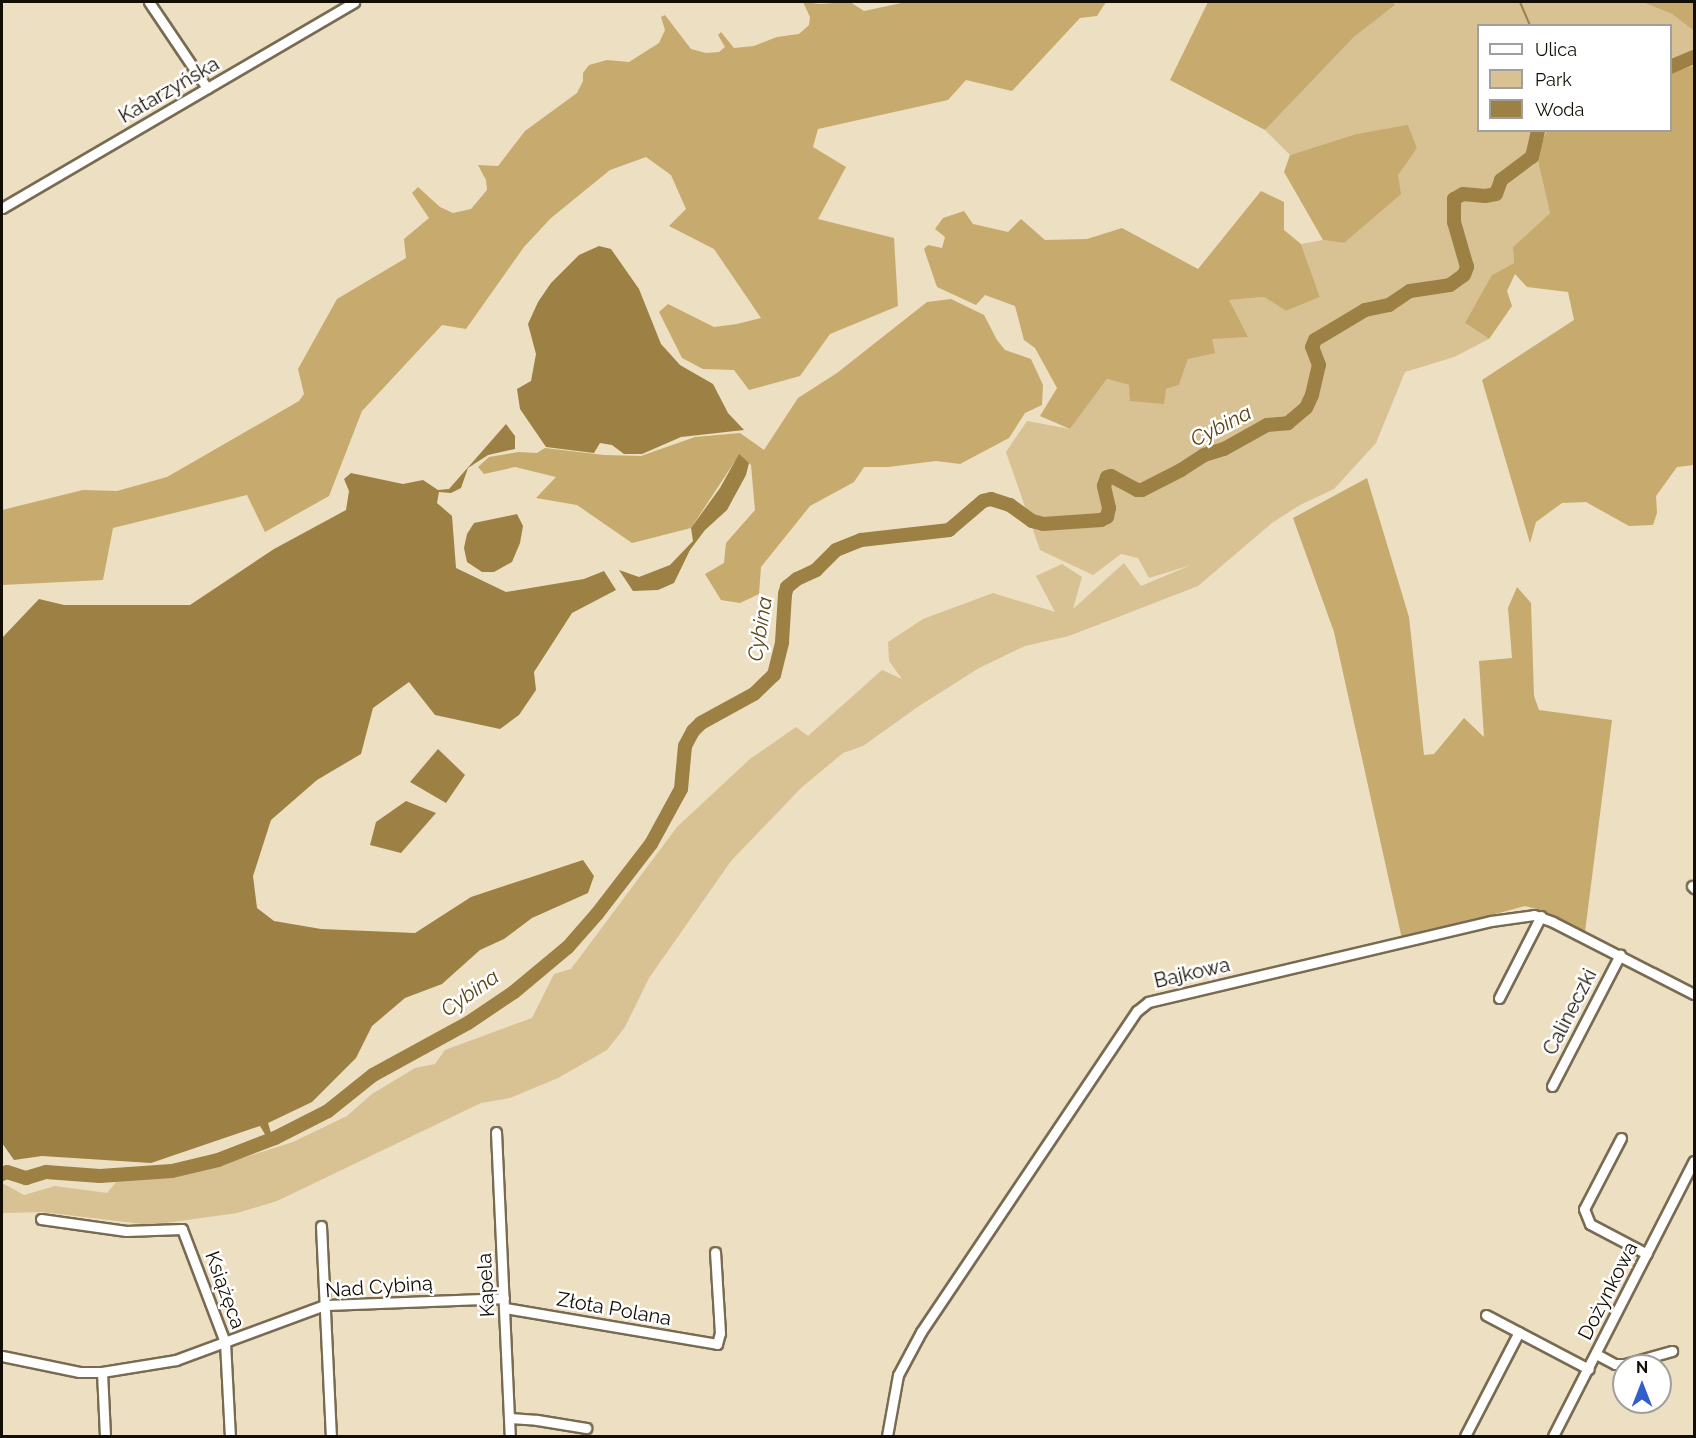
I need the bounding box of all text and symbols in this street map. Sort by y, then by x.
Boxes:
legend [1477,24,1672,132]
text: Ulica [1535,39,1577,60]
street label: Katarzyńska [115,52,223,128]
text: Park [1535,69,1572,90]
text: Woda [1535,99,1584,120]
water label: Cybina [1186,400,1256,452]
water label: Cybina [742,595,778,663]
street label: Bajkowa [1152,953,1232,993]
water label: Cybina [436,964,504,1022]
street label: Calineczki [1538,965,1602,1059]
street label: Dożynkowa [1573,1238,1643,1344]
street label: Książęca [200,1248,250,1332]
street label: Kapela [472,1252,500,1318]
street label: Nad Cybiną [324,1271,434,1303]
street label: Złota Polana [555,1287,673,1331]
north arrow [1612,1354,1672,1414]
text: N [1636,1358,1648,1377]

